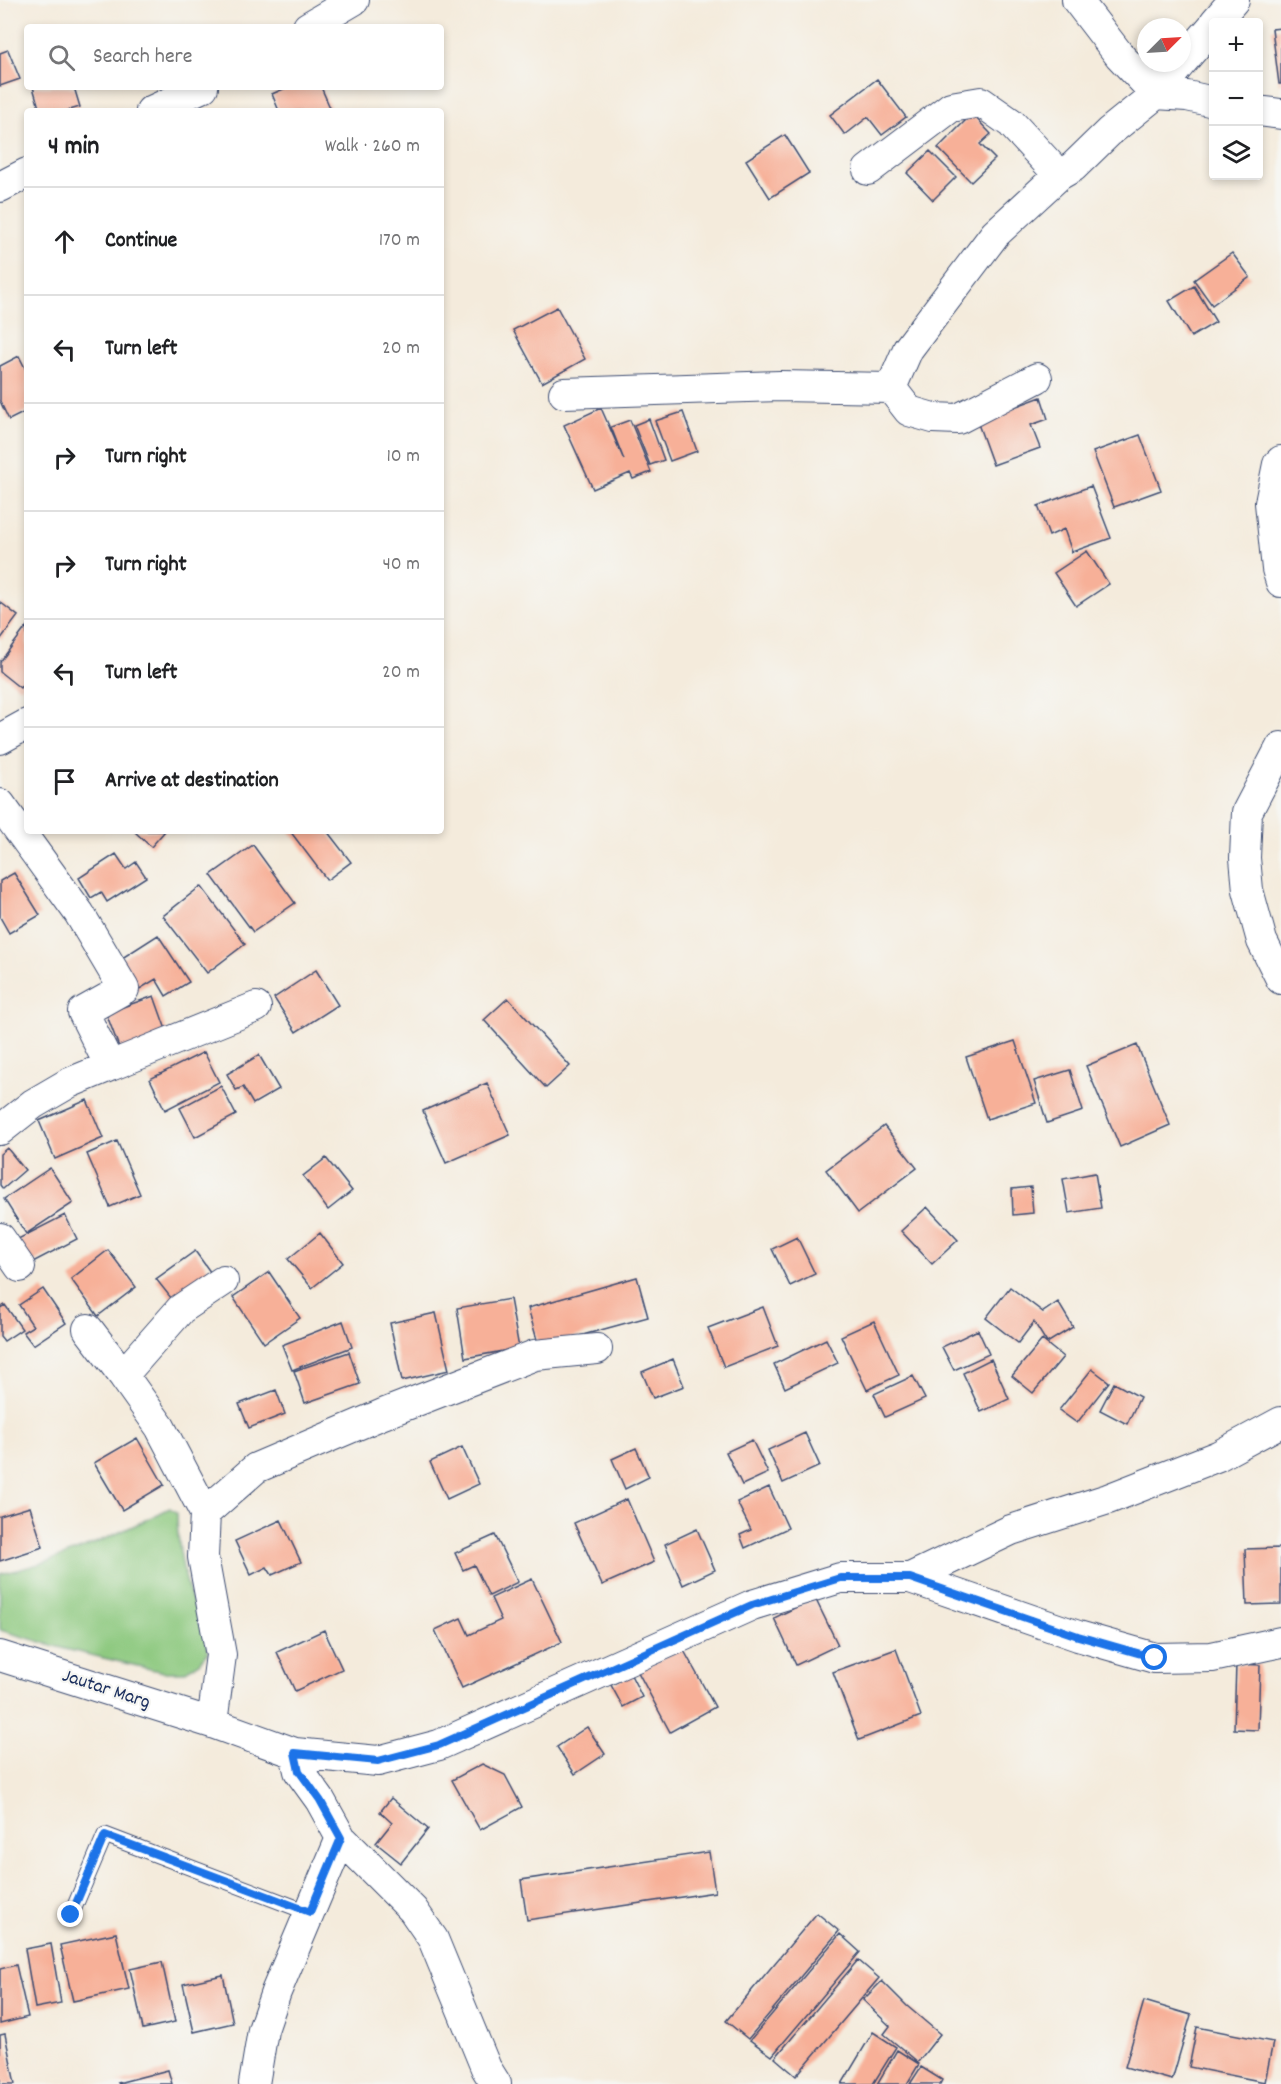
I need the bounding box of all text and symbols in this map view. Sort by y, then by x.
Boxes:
north arrow [1137,18,1191,72]
map controls [1209,18,1263,180]
button: + [1209,18,1263,72]
search box [24,24,444,90]
icon: search [45,41,78,74]
text: Search here [93,42,192,73]
button: − [1209,72,1263,126]
button: layers [1209,126,1263,180]
text: 4 min [48,129,99,166]
text: Walk · 260 m [325,133,420,161]
icon: ahead [48,225,81,258]
text: Continue [105,226,177,257]
text: 170 m [379,227,420,255]
icon: left [48,333,81,366]
text: Turn left [105,334,177,365]
text: 20 m [382,335,420,363]
icon: right [48,441,81,474]
text: Turn right [105,442,187,473]
text: 10 m [386,443,420,471]
icon: right [48,549,81,582]
text: Turn right [105,550,187,581]
text: 40 m [382,551,420,579]
icon: left [48,657,81,690]
text: Turn left [105,658,177,689]
text: 20 m [382,659,420,687]
icon: arrive [48,765,81,798]
text: Arrive at destination [105,766,279,797]
route start [1141,1644,1167,1670]
street label: Jautar Marg [58,1663,154,1717]
route end [57,1901,83,1927]

